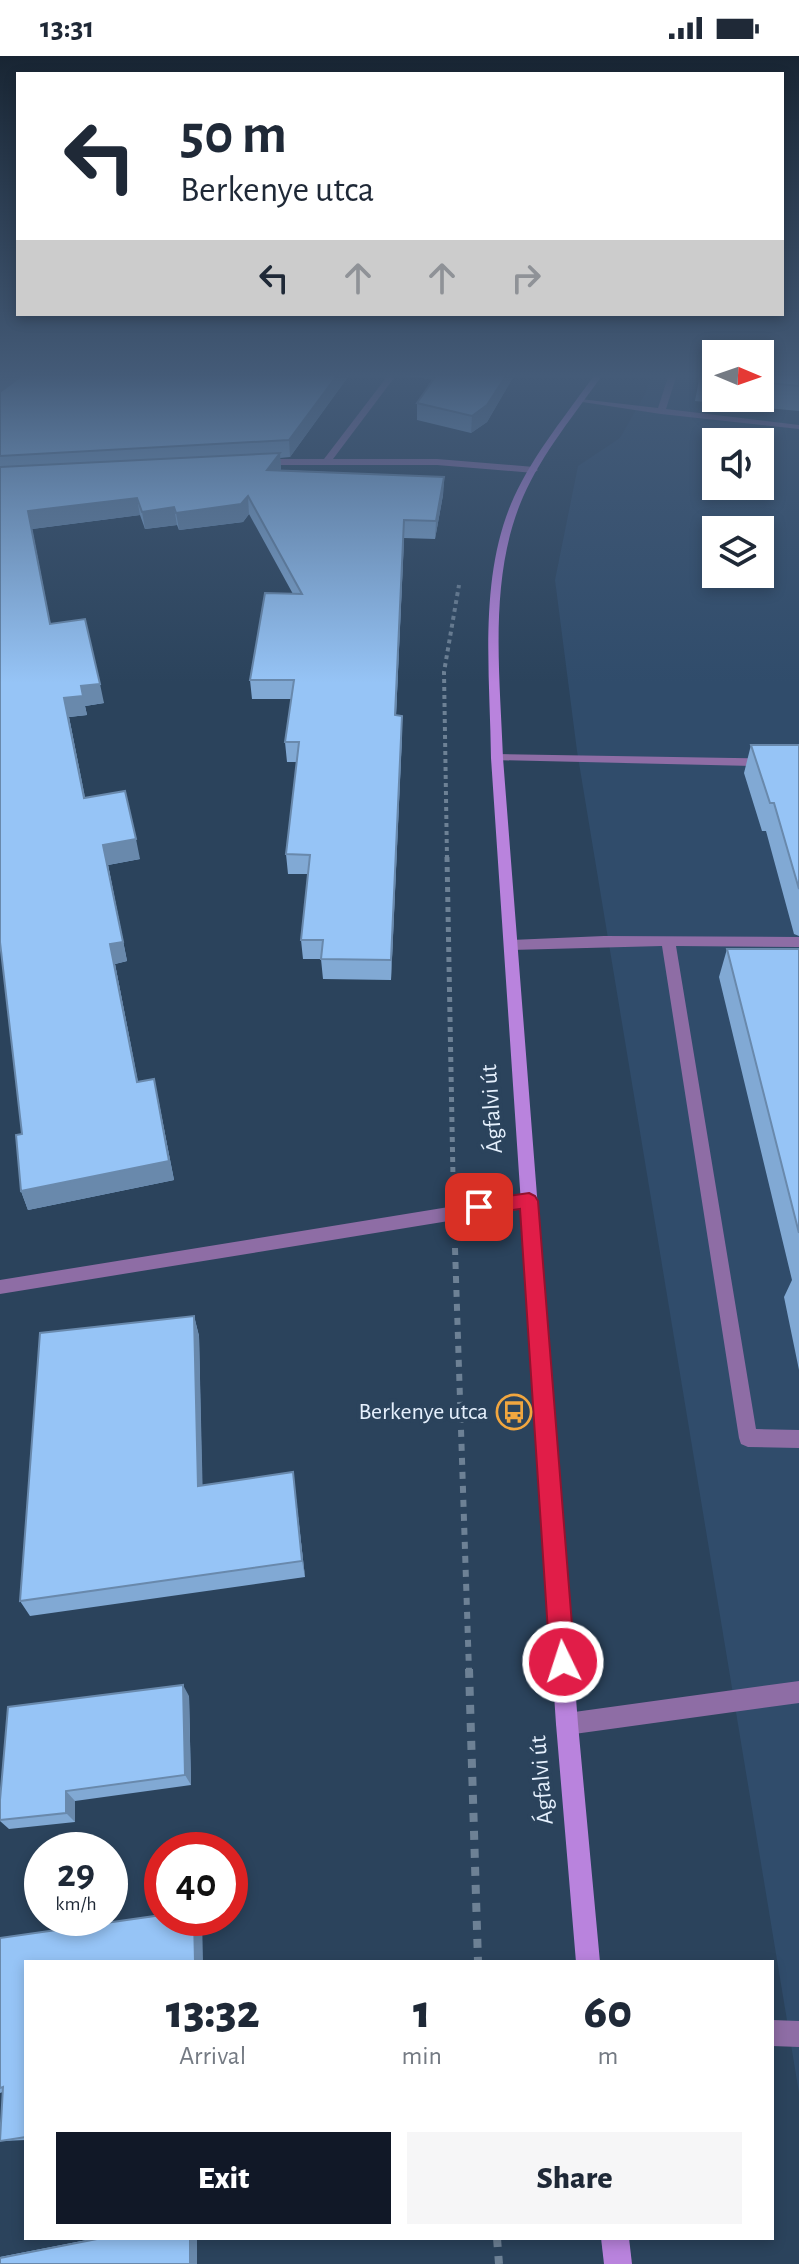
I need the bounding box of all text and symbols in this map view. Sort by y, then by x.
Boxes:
text: 13:31 [40,13,94,43]
icon: left [48,104,152,208]
text: 50 m [180,107,287,163]
text: Berkenye utca [180,172,374,208]
icon: left [252,256,296,300]
icon: ahead [336,256,380,300]
icon: ahead [420,256,464,300]
icon: right [504,256,548,300]
north arrow [702,340,774,412]
map controls [702,340,774,588]
button: sound [702,428,774,500]
button: layers [702,516,774,588]
street label: Ágfalvi út [475,1063,507,1155]
pin [445,1173,513,1241]
icon: arrive [457,1185,501,1229]
bus stop icon: Berkenye utca [495,1393,533,1431]
place label: Berkenye utca [358,1400,488,1424]
position arrow [521,1620,605,1704]
street label: Ágfalvi út [524,1734,558,1826]
speed limit sign: 40 [144,1832,248,1936]
text: 29 [57,1854,95,1894]
text: km/h [55,1894,97,1914]
text: 13:32 [166,1989,260,2037]
text: 1 [413,1989,431,2037]
text: 60 [584,1989,632,2037]
text: Arrival [179,2043,246,2069]
text: min [401,2043,442,2069]
text: m [598,2043,618,2069]
button: Exit [56,2132,391,2224]
button: Share [407,2132,742,2224]

